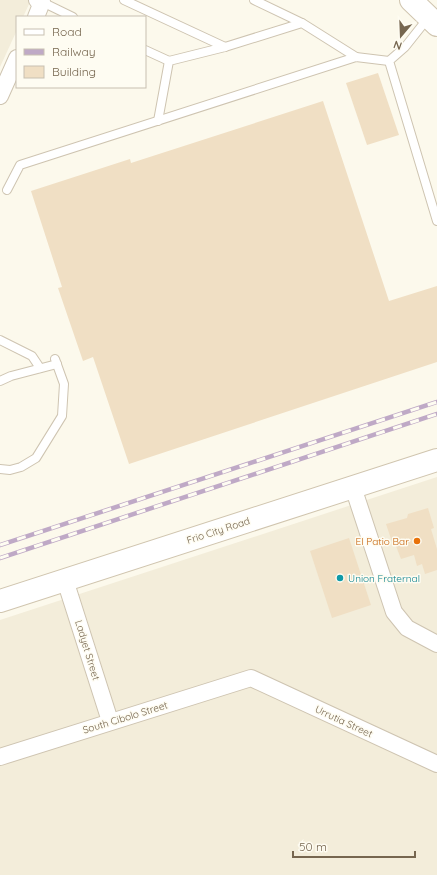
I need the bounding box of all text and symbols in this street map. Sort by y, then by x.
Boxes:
legend [16,16,146,88]
north arrow [381,16,421,56]
text: Road [52,24,82,39]
text: N [392,38,404,53]
text: Railway [52,44,96,59]
text: Building [52,64,96,79]
street label: Frio City Road [185,514,251,547]
place label: El Patio Bar [356,535,409,548]
marker: El Patio Bar [412,536,422,546]
place label: Union Fraternal [348,572,420,585]
marker: Union Fraternal [335,573,345,583]
street label: Ladyet Street [72,619,103,682]
street label: South Cibolo Street [81,698,170,737]
street label: Urrutia Street [313,702,375,741]
scale bar [293,833,415,859]
text: 50 m [299,839,327,854]

